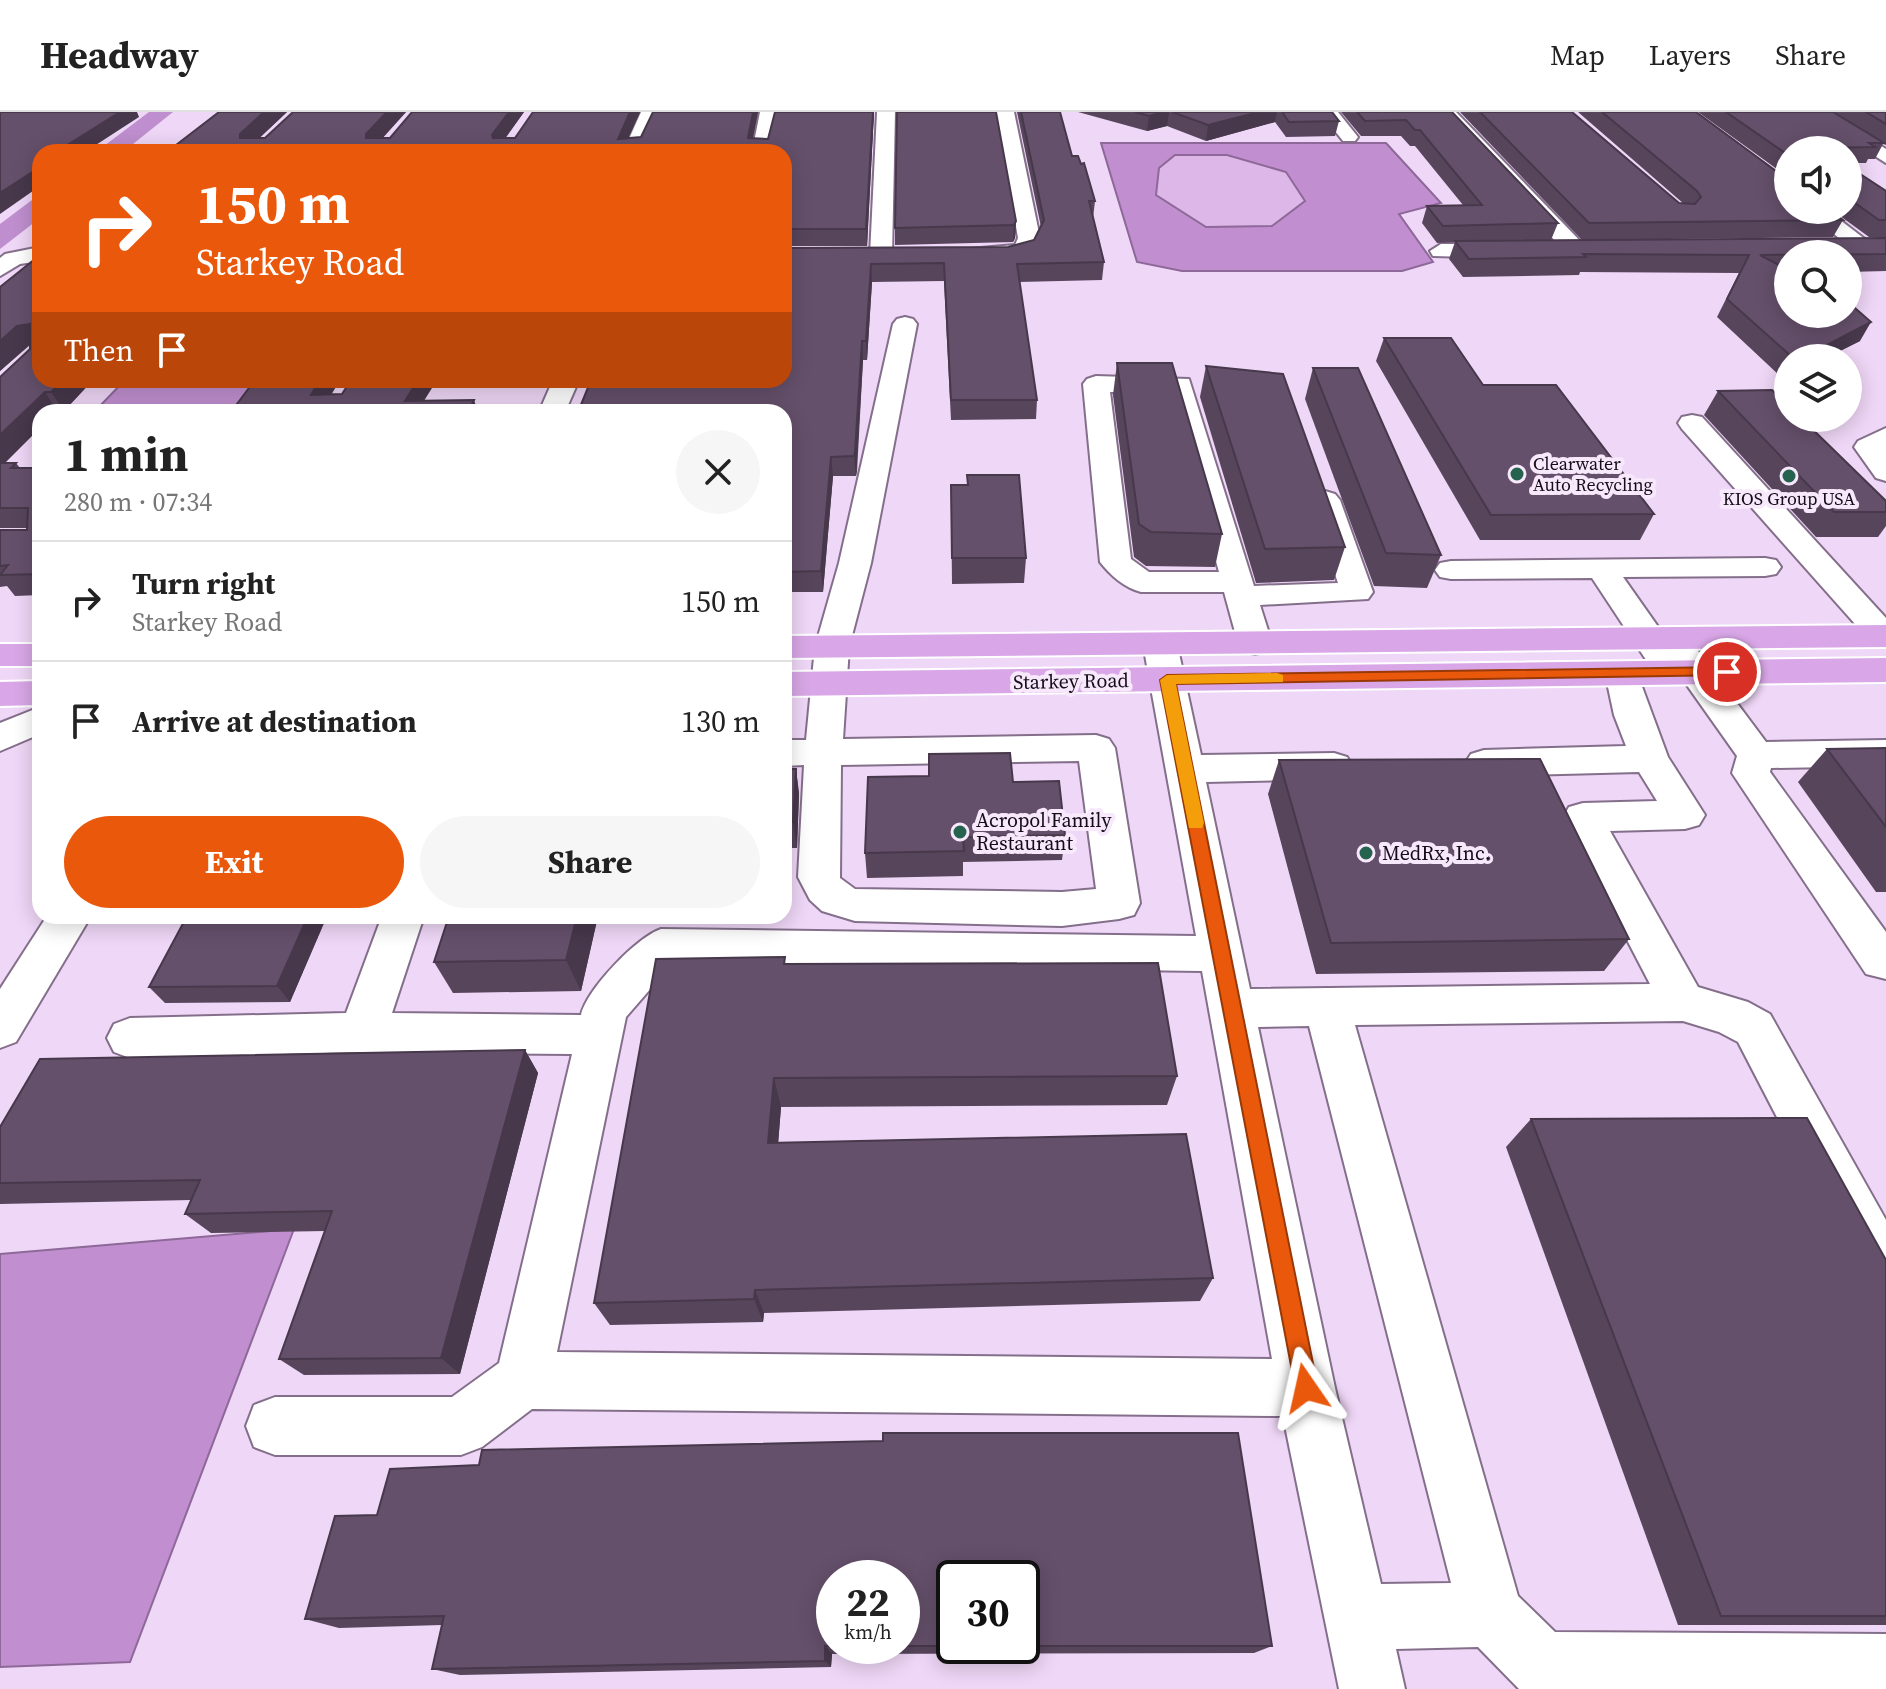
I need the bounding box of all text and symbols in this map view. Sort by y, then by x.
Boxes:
text: Headway [40,29,199,81]
text: Map [1550,36,1605,74]
text: Layers [1649,36,1731,74]
text: Share [1775,36,1846,74]
map controls [1774,136,1862,432]
button: sound [1774,136,1862,224]
text: 150 m [196,165,350,242]
icon: right [64,176,168,280]
text: Starkey Road [196,238,404,287]
button: search [1774,240,1862,328]
icon: arrive [150,328,194,372]
text: Then [64,330,134,371]
button: layers [1774,344,1862,432]
text: 1 min [64,421,189,487]
button: close [676,430,760,514]
place label: Clearwater Auto Recycling [1533,451,1653,497]
marker: Clearwater Auto Recycling [1508,465,1526,483]
marker: KIOS Group USA [1780,467,1798,485]
text: 280 m · 07:34 [64,484,212,520]
place label: KIOS Group USA [1723,486,1855,511]
text: Turn right [132,563,275,604]
icon: right [64,579,108,623]
text: 150 m [681,581,760,622]
text: Starkey Road [132,604,282,640]
pin [1693,638,1761,706]
icon: arrive [1705,650,1749,694]
street label: Starkey Road [1013,666,1130,696]
icon: arrive [64,699,108,743]
text: Arrive at destination [132,701,417,742]
text: 130 m [681,701,760,742]
place label: Acropol Family Restaurant [976,806,1112,857]
button: Exit [64,816,404,908]
button: Share [420,816,760,908]
marker: Acropol Family Restaurant [951,823,969,841]
place label: MedRx, Inc. [1382,839,1491,867]
marker: MedRx, Inc. [1357,844,1375,862]
position arrow [1264,1346,1348,1430]
speed limit sign: 30 [936,1560,1040,1664]
text: 22 [846,1575,890,1629]
text: km/h [844,1618,892,1646]

